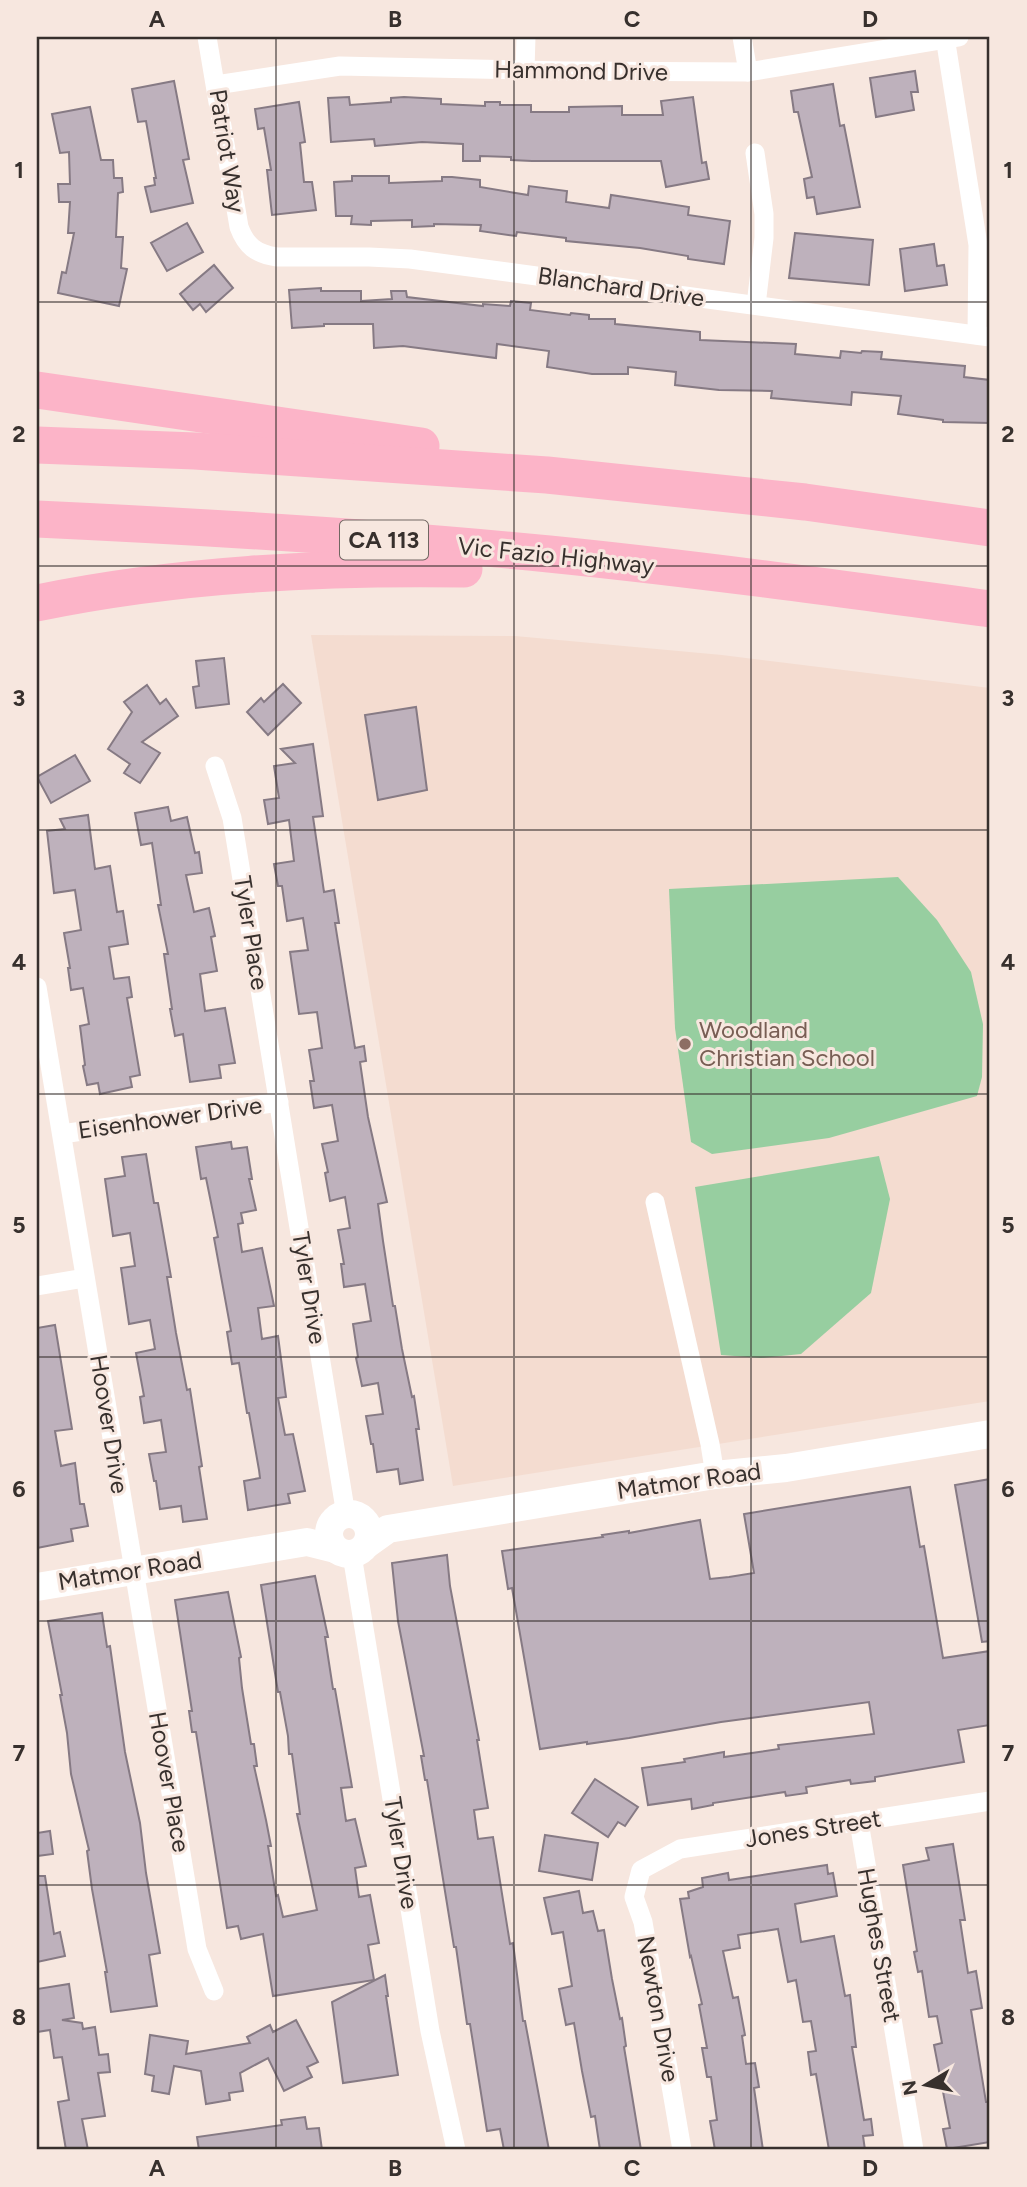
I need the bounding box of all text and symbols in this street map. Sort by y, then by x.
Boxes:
text: A [149,5,166,33]
text: B [388,5,402,33]
text: C [624,5,641,33]
text: D [862,5,878,33]
street label: Hammond Drive [494,54,668,87]
street label: Patriot Way [203,87,252,215]
text: 1 [14,156,24,184]
text: 1 [1003,156,1013,184]
street label: Blanchard Drive [536,260,706,313]
text: 2 [12,420,26,448]
text: 2 [1001,420,1015,448]
road number: CA 113 [340,520,428,560]
street label: Vic Fazio Highway [456,531,656,580]
text: 3 [13,684,25,712]
text: 3 [1002,684,1014,712]
street label: Tyler Place [228,874,275,992]
text: 4 [12,948,26,976]
text: 4 [1001,948,1015,976]
place label: Woodland Christian School [699,1015,875,1072]
marker: Woodland Christian School [677,1036,693,1052]
street label: Eisenhower Drive [76,1090,264,1145]
text: 5 [12,1211,26,1239]
text: 5 [1001,1211,1015,1239]
street label: Tyler Drive [286,1230,333,1346]
street label: Hoover Drive [84,1352,135,1496]
street label: Matmor Road [615,1456,763,1505]
text: 6 [12,1475,26,1503]
text: 6 [1001,1475,1015,1503]
street label: Matmor Road [56,1545,204,1596]
street label: Hoover Place [143,1709,196,1855]
text: 7 [13,1739,26,1767]
text: 7 [1002,1739,1015,1767]
street label: Tyler Drive [378,1795,425,1911]
street label: Jones Street [743,1803,883,1854]
street label: Hughes Street [852,1865,907,2024]
street label: Newton Drive [631,1934,686,2084]
text: 8 [12,2003,26,2031]
text: 8 [1001,2003,1015,2031]
north arrow [890,2050,960,2120]
text: N [897,2079,922,2097]
text: A [149,2154,166,2182]
text: B [388,2154,402,2182]
text: C [624,2154,641,2182]
text: D [862,2154,878,2182]

